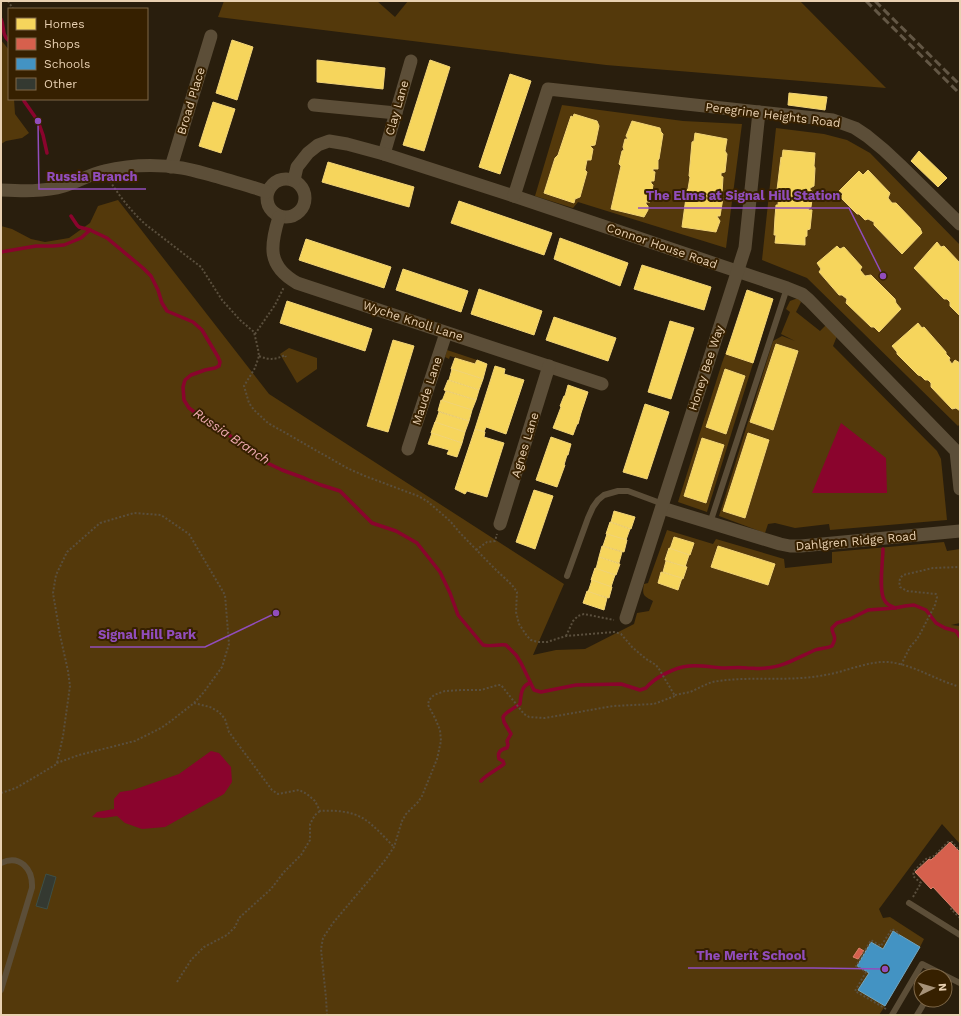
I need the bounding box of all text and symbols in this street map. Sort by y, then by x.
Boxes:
legend [8,8,148,100]
text: Homes [44,17,85,31]
text: Shops [44,37,80,51]
text: Schools [44,57,90,71]
street label: Broad Place [174,66,208,136]
text: Other [44,77,77,91]
street label: Clay Lane [382,79,412,137]
street label: Peregrine Heights Road [705,100,841,130]
callout: Russia Branch [39,164,146,189]
text: Russia Branch [46,169,138,184]
callout: The Elms at Signal Hill Station [638,183,849,208]
text: The Elms at Signal Hill Station [646,188,840,203]
street label: Connor House Road [605,220,719,272]
street label: Wyche Knoll Lane [361,298,465,344]
street label: Honey Bee Way [686,323,727,413]
street label: Maude Lane [409,355,445,427]
water label: Russia Branch [191,405,273,468]
street label: Agnes Lane [508,411,542,479]
street label: Dahlgren Ridge Road [795,529,917,553]
callout: Signal Hill Park [90,622,205,647]
text: Signal Hill Park [98,627,197,642]
callout: The Merit School [688,943,814,968]
text: The Merit School [696,948,806,963]
north arrow [913,968,953,1008]
text: N [936,983,949,992]

